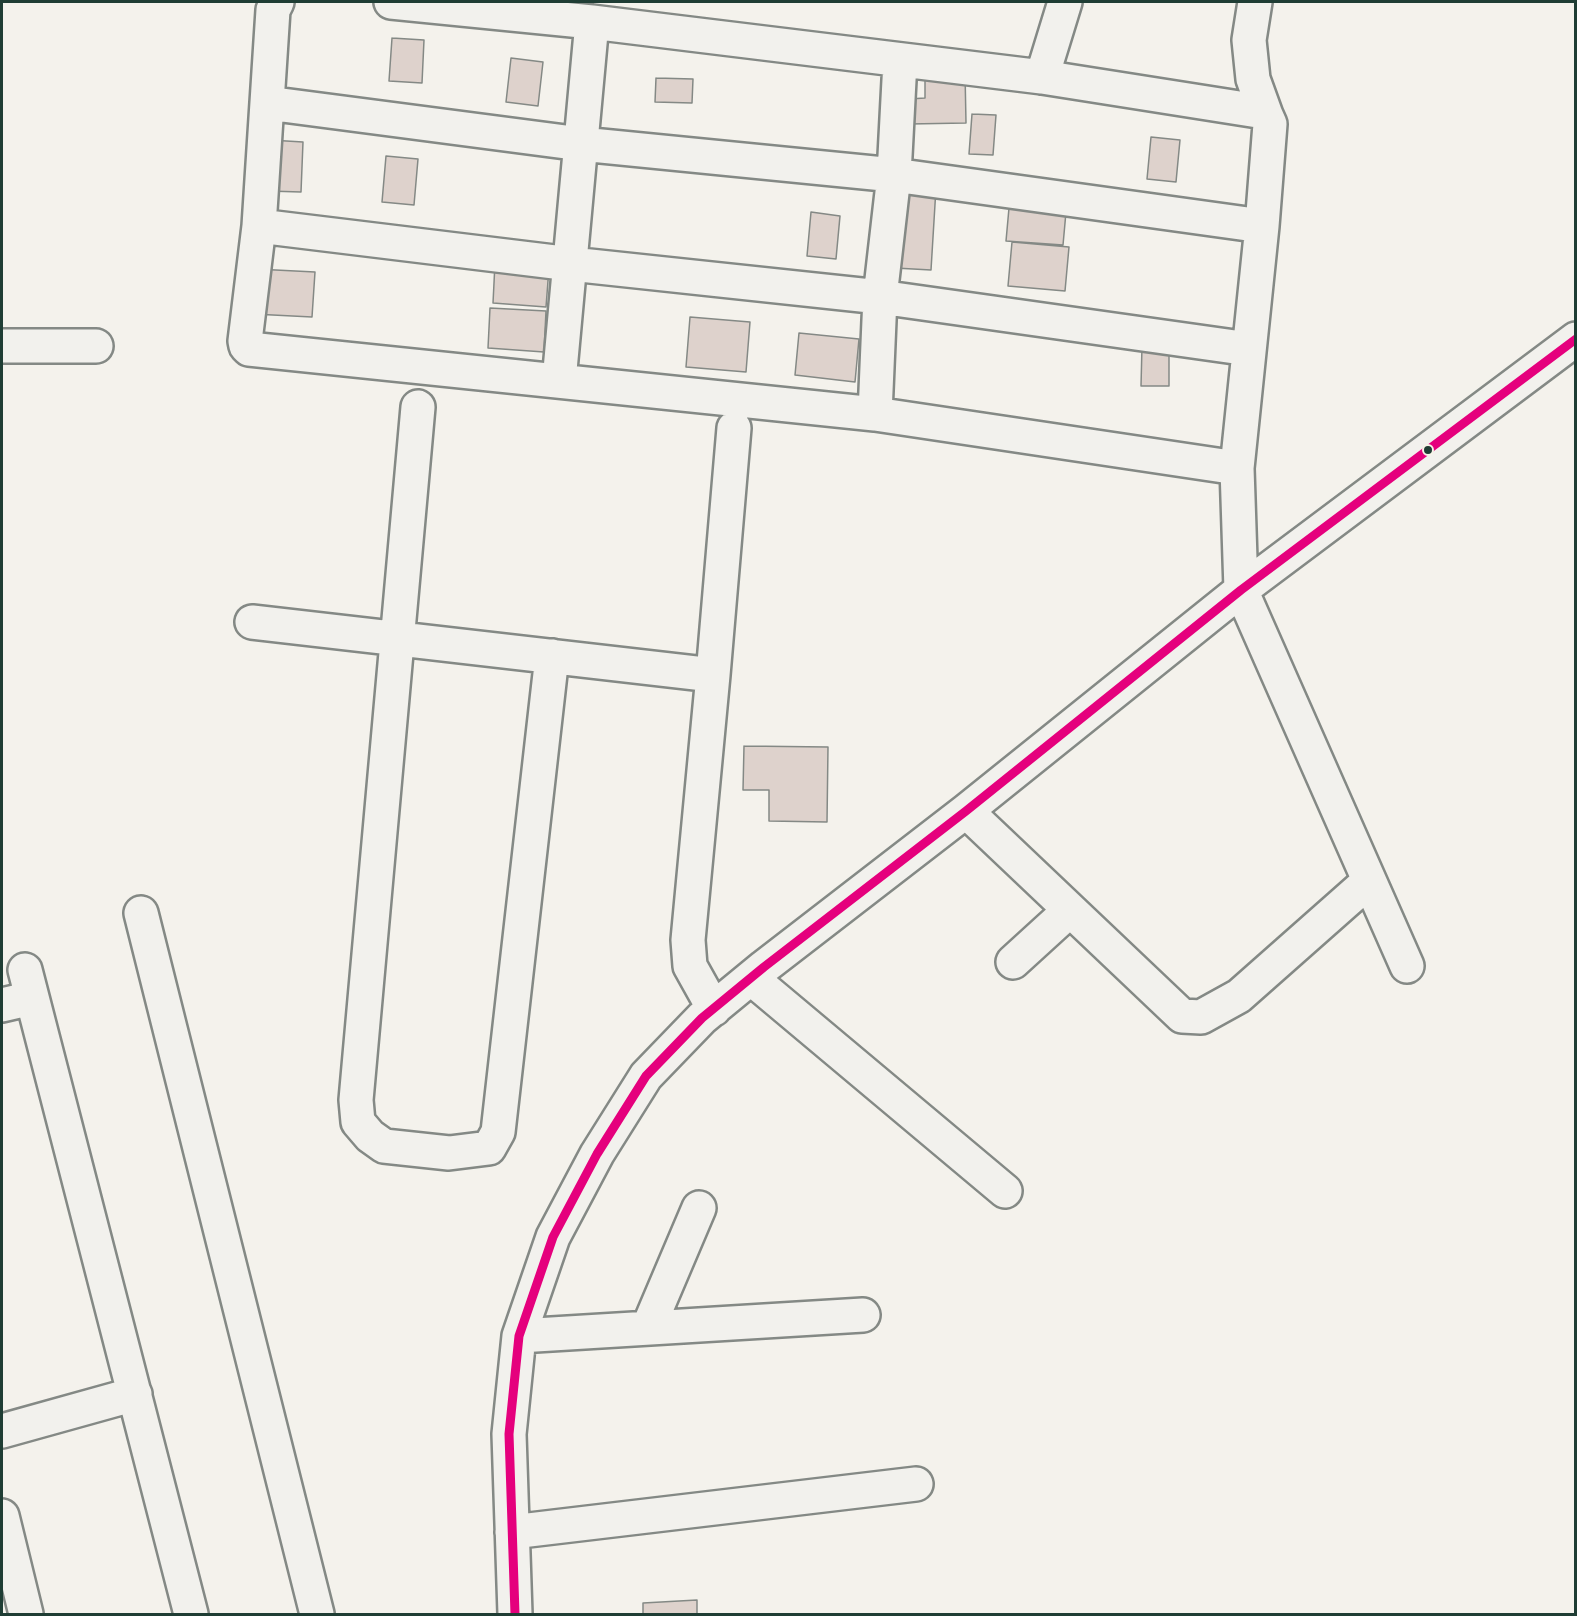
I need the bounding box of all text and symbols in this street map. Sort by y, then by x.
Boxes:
unlabelled marker [1422,444,1434,456]

